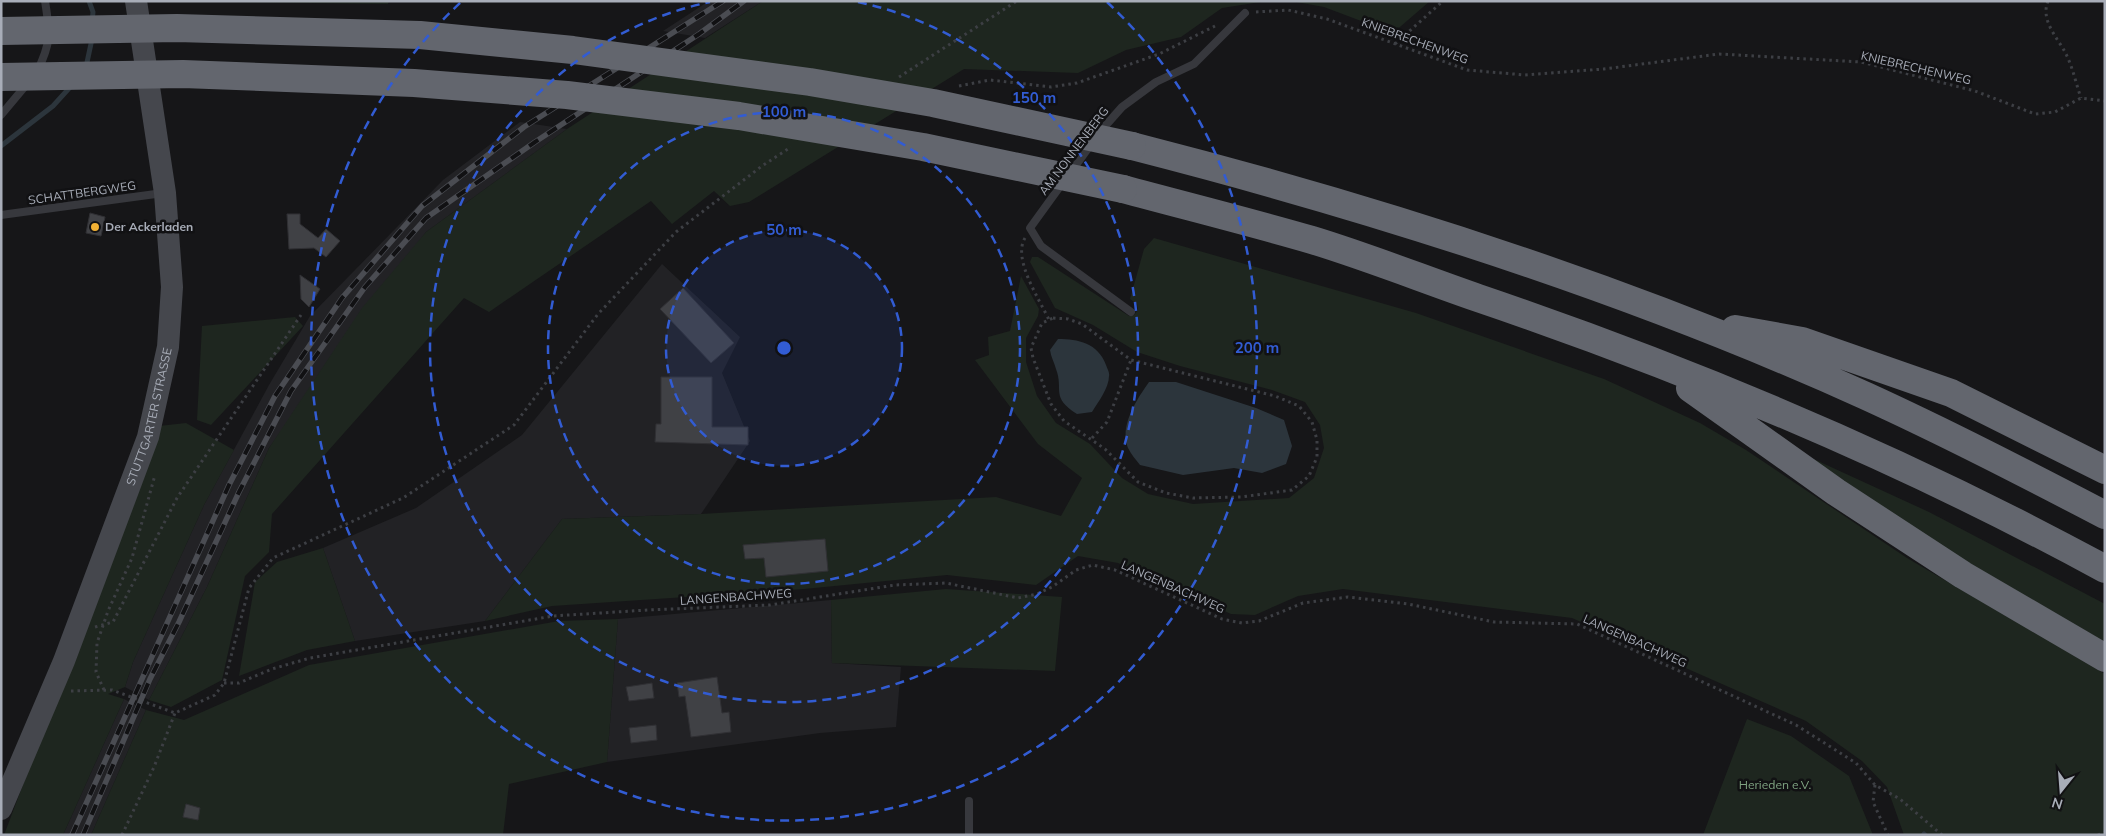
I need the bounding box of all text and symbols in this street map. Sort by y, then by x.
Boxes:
street label: KNIEBRECHENWEG [1360,14,1471,67]
street label: KNIEBRECHENWEG [1859,48,1973,88]
text: 150 m [1012,88,1056,107]
text: 100 m [762,102,806,121]
street label: AM NONNENBERG [1036,104,1112,198]
street label: SCHATTBERGWEG [27,178,137,207]
place label: Der Ackerladen [105,219,193,234]
text: 50 m [766,220,802,239]
marker: Der Ackerladen [89,221,101,233]
text: 200 m [1235,338,1279,357]
centre of rings [775,339,793,357]
street label: STUTTGARTER STRASSE [123,346,175,487]
street label: LANGENBACHWEG [1119,557,1227,616]
street label: LANGENBACHWEG [680,585,792,608]
street label: LANGENBACHWEG [1581,611,1689,670]
north arrow [2036,766,2086,816]
park label: Herieden e.V. [1739,777,1811,792]
text: N [2050,793,2065,814]

